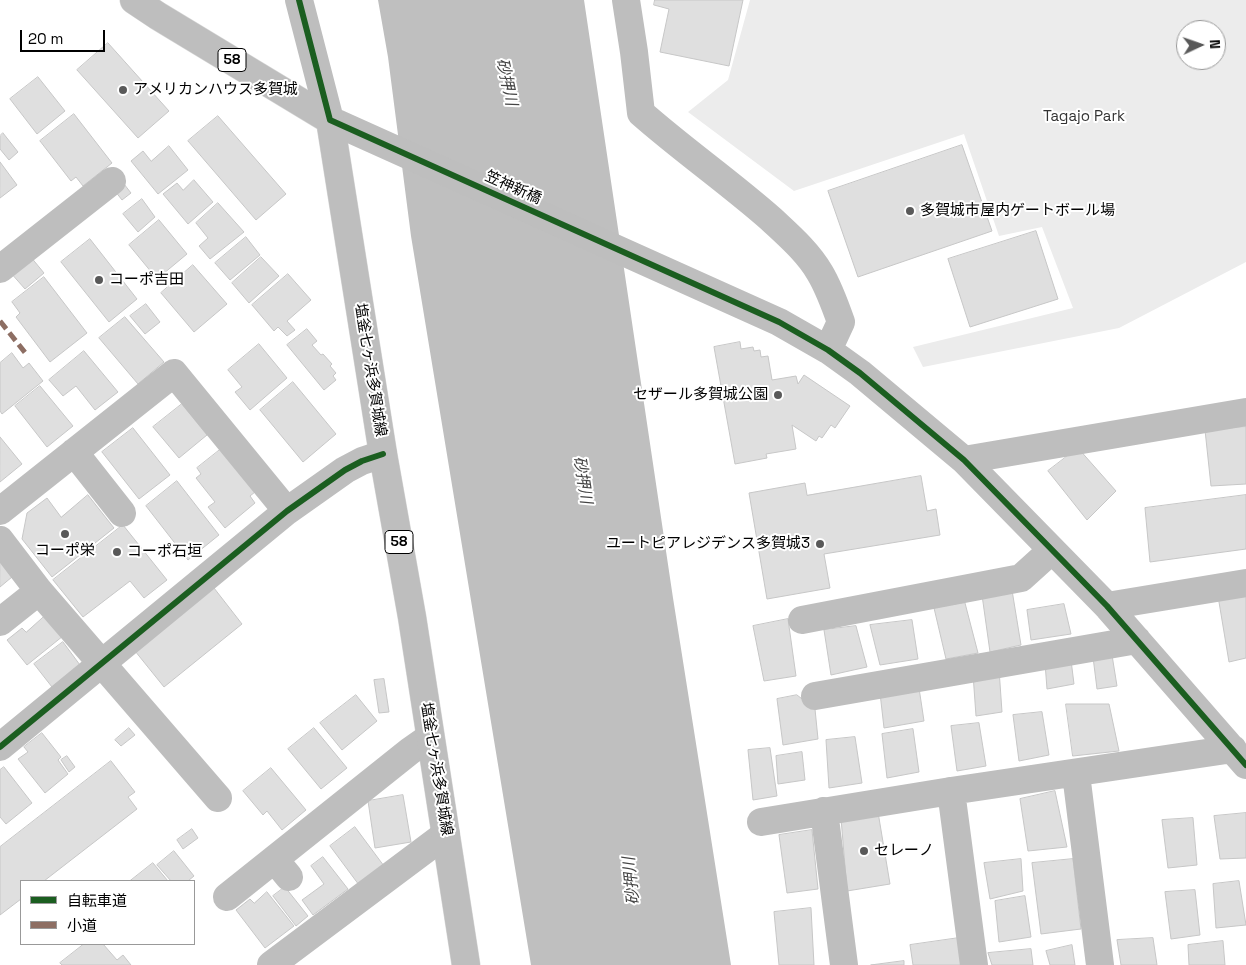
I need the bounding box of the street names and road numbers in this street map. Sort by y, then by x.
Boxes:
road number: 58 [218,48,246,72]
street label: 笠神新橋 [482,168,544,208]
street label: 塩釜七ヶ浜多賀城線 [351,302,389,438]
road number: 58 [385,530,413,554]
street label: 塩釜七ヶ浜多賀城線 [417,701,455,837]

